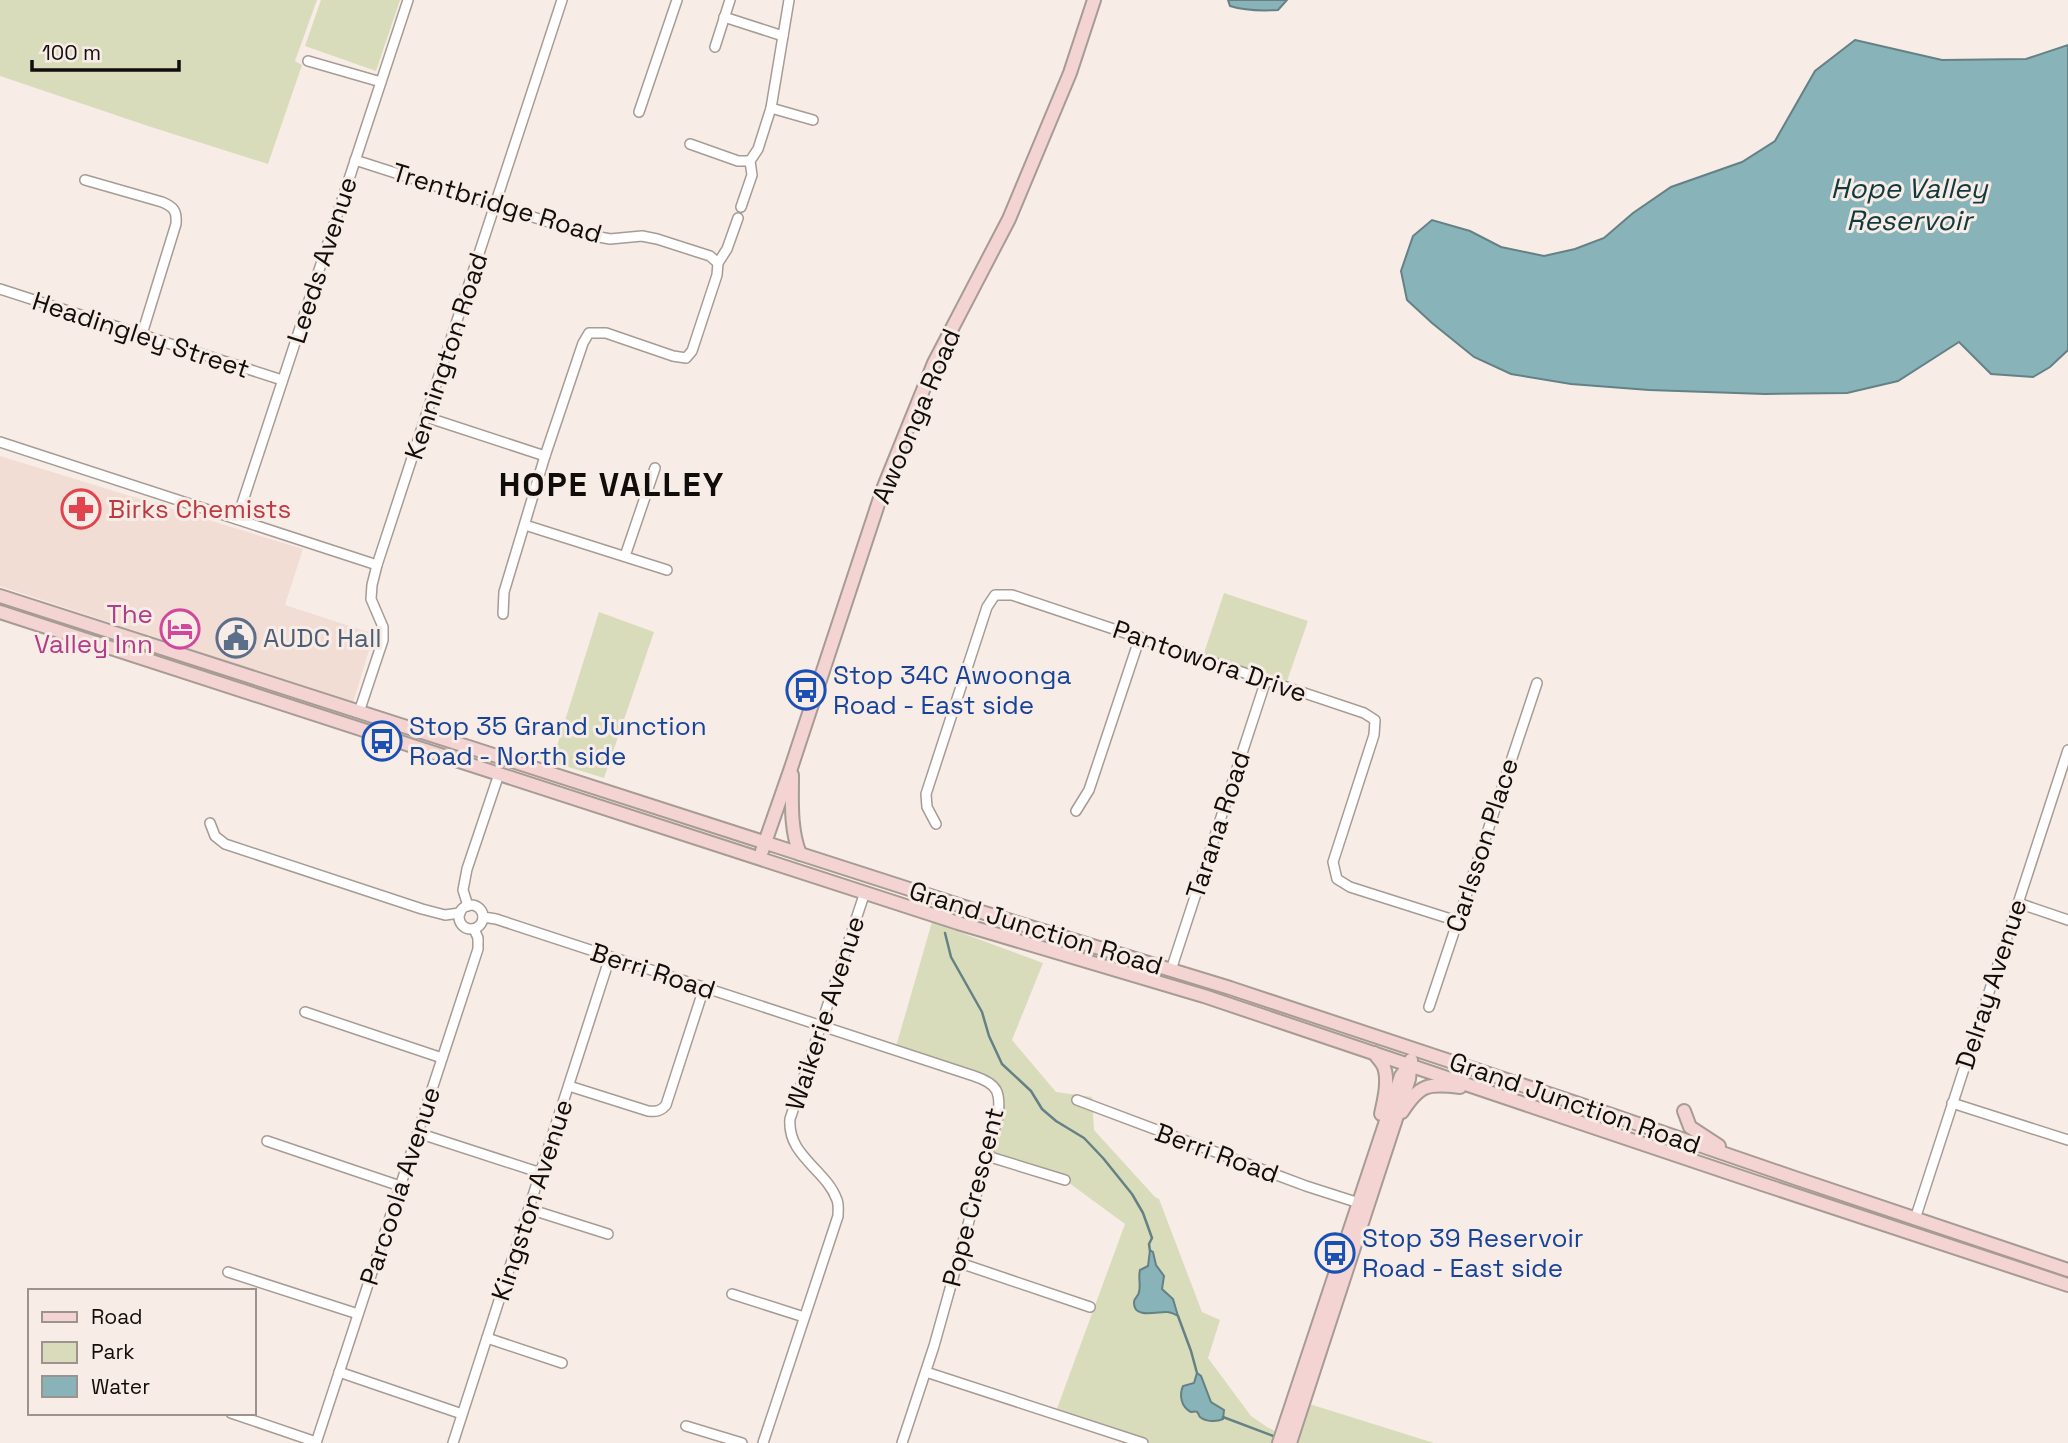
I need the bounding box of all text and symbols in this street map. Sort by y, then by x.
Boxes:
scale bar [32,28,178,72]
text: 100 m [42,39,101,66]
street label: Trentbridge Road [388,155,606,251]
water label: Hope Valley Reservoir [1831,170,1989,238]
street label: Leeds Avenue [279,172,365,348]
street label: Kennington Road [397,248,495,464]
street label: Headingley Street [28,284,254,386]
street label: Awoonga Road [864,323,968,509]
district label: HOPE VALLEY [499,464,725,506]
pharmacy icon: Birks Chemists [60,488,102,530]
place label: Birks Chemists [108,492,291,526]
place label: The Valley Inn [34,597,153,661]
hotel icon: The Valley Inn [159,608,201,650]
street label: Pantowora Drive [1108,612,1312,710]
public building icon: AUDC Hall [215,617,257,659]
place label: AUDC Hall [263,621,382,655]
place label: Stop 34C Awoonga Road - East side [833,658,1071,722]
bus stop icon: Stop 34C Awoonga Road - East side [785,669,827,711]
place label: Stop 35 Grand Junction Road - North side [409,709,707,773]
bus stop icon: Stop 35 Grand Junction Road - North side [361,720,403,762]
street label: Tarana Road [1178,747,1258,903]
street label: Carlsson Place [1438,753,1526,937]
street label: Grand Junction Road [905,873,1167,983]
street label: Delray Avenue [1947,895,2035,1073]
street label: Waikerie Avenue [778,912,872,1114]
street label: Berri Road [586,935,720,1007]
street label: Grand Junction Road [1445,1044,1705,1162]
street label: Parcoola Avenue [352,1082,448,1290]
street label: Kingston Avenue [483,1095,581,1305]
street label: Pope Crescent [934,1104,1012,1290]
street label: Berri Road [1151,1115,1283,1191]
place label: Stop 39 Reservoir Road - East side [1362,1221,1584,1285]
bus stop icon: Stop 39 Reservoir Road - East side [1314,1232,1356,1274]
legend [28,1289,256,1415]
text: Road [91,1303,143,1330]
text: Park [91,1338,135,1365]
text: Water [91,1373,150,1400]

